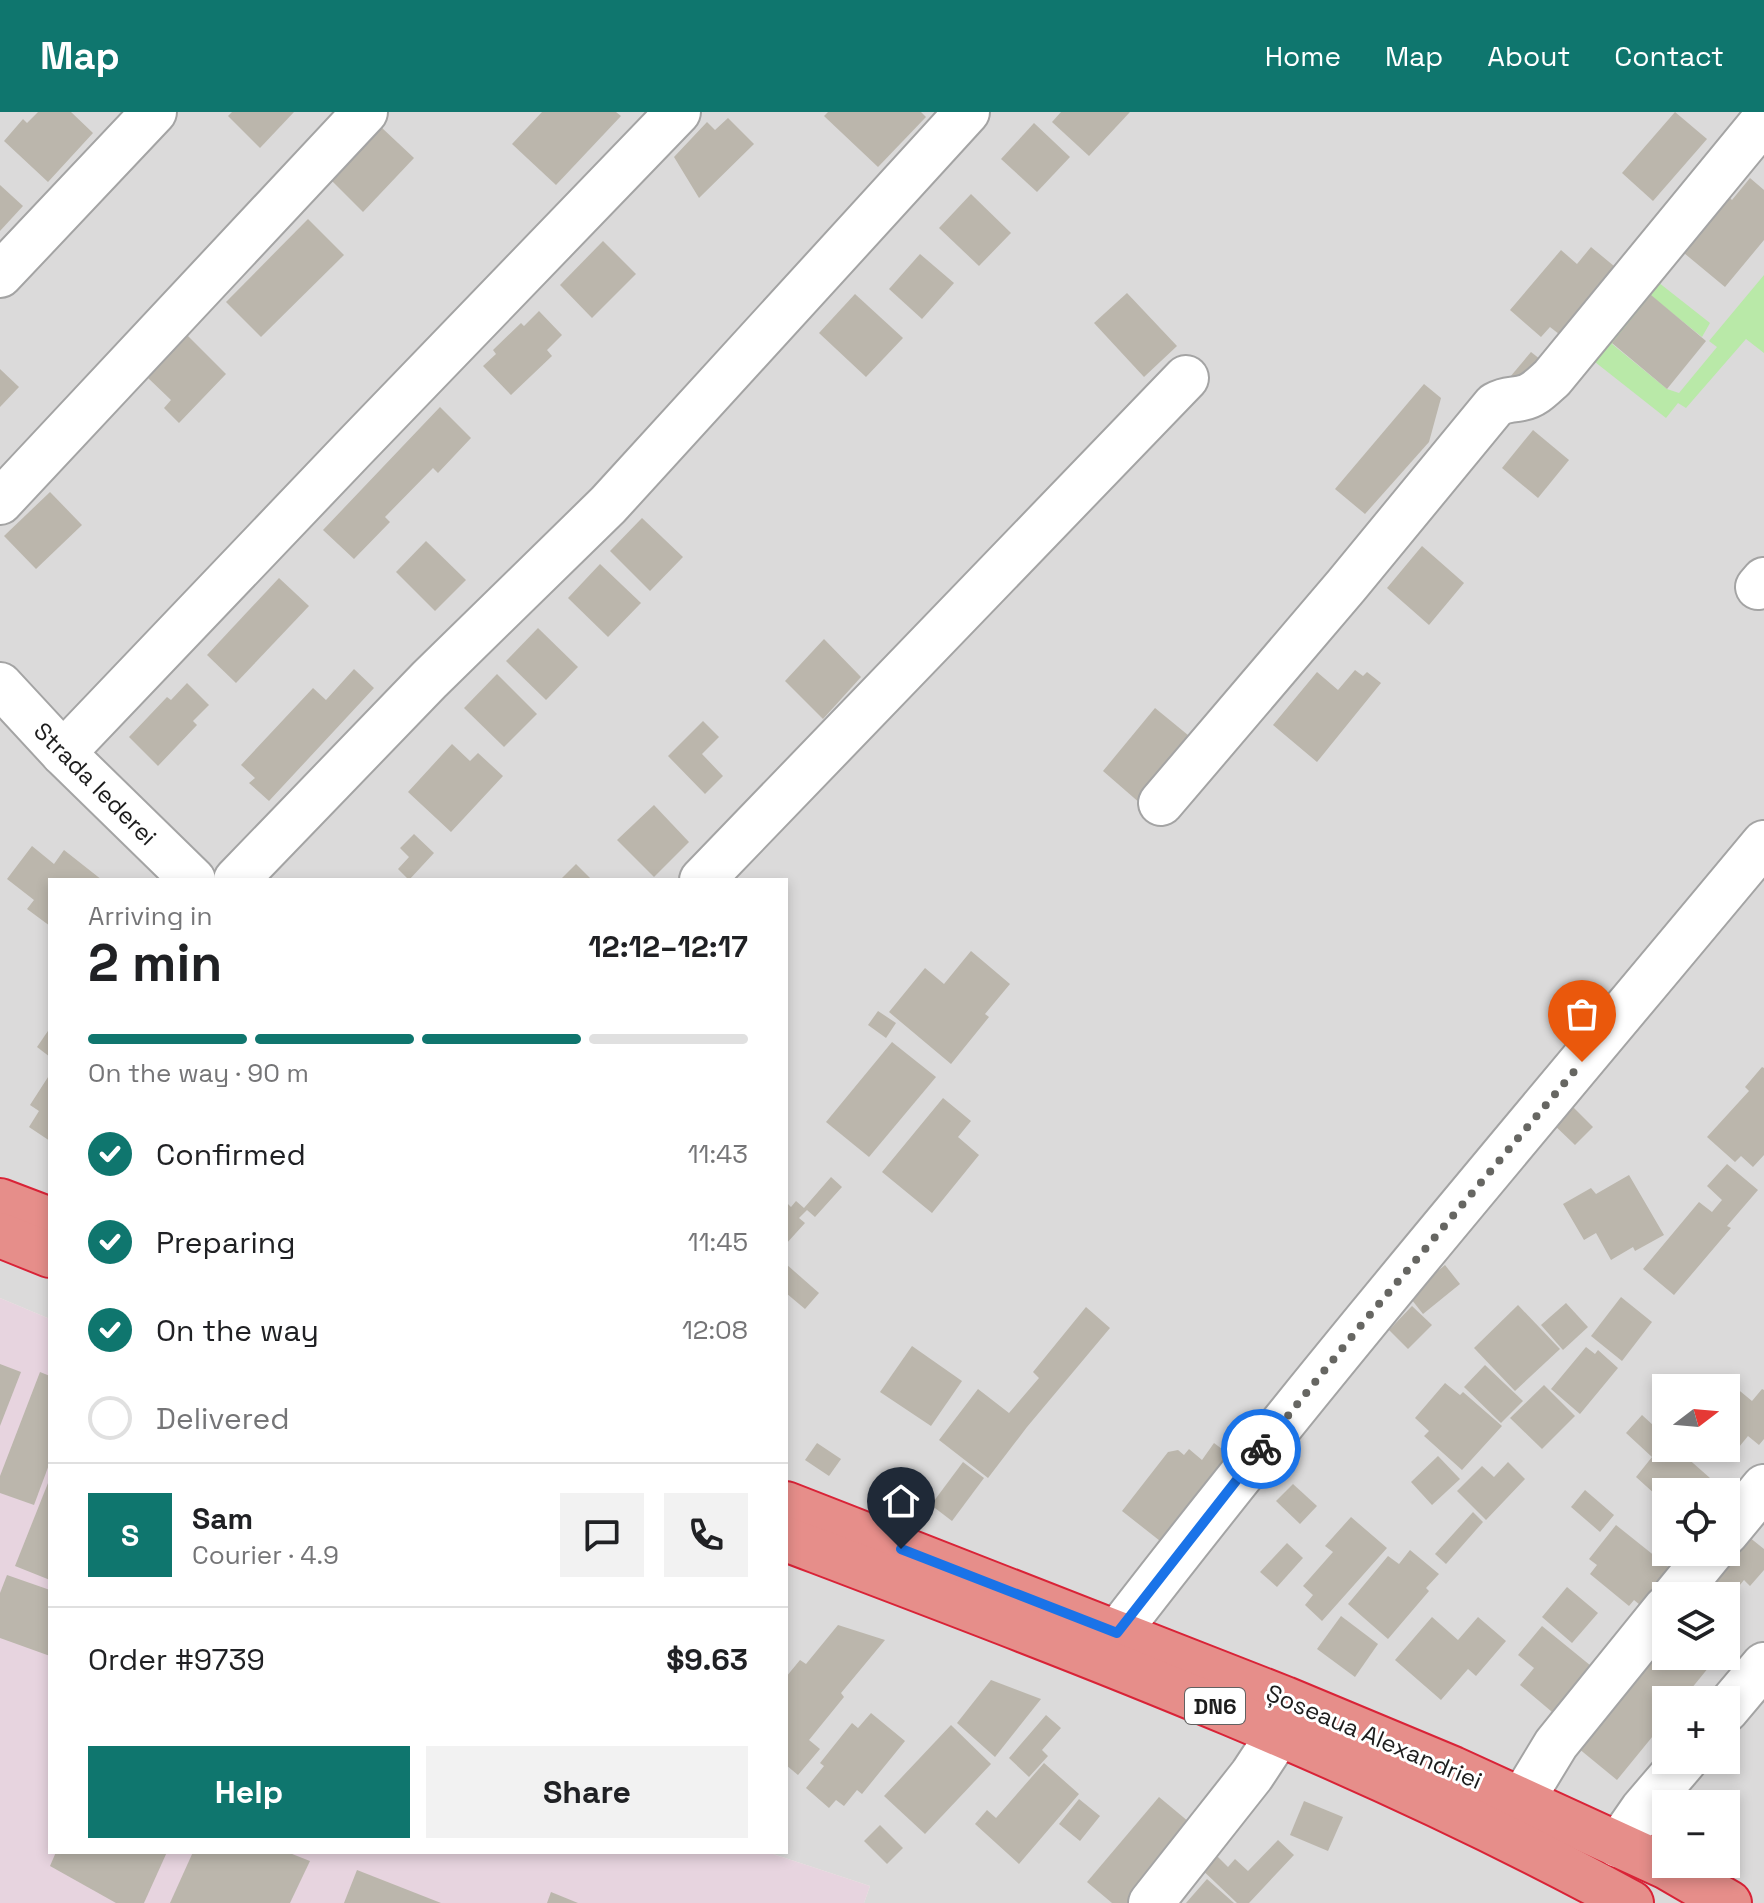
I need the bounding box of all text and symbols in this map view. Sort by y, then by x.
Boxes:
text: Map [40,32,120,80]
text: Home [1265,38,1341,74]
text: Map [1385,38,1443,74]
text: About [1487,38,1570,74]
text: Contact [1614,38,1724,74]
street label: Strada Iederei [27,716,163,852]
text: Arriving in [88,899,212,933]
text: 12:12–12:17 [588,927,748,966]
text: 2 min [88,930,222,996]
pin [1548,980,1616,1062]
icon: bag [1560,992,1604,1036]
text: On the way · 90 m [88,1056,309,1090]
icon: check [88,1132,132,1176]
text: Confirmed [156,1135,306,1174]
text: 11:43 [688,1137,748,1171]
icon: check [88,1220,132,1264]
text: Preparing [156,1223,295,1262]
text: 11:45 [688,1225,748,1259]
icon: check [88,1308,132,1352]
text: On the way [156,1311,319,1350]
text: 12:08 [682,1313,748,1347]
north arrow [1652,1374,1740,1462]
map controls [1652,1374,1740,1878]
text: Delivered [156,1399,290,1438]
courier [1221,1409,1301,1489]
icon: bike [1239,1427,1283,1471]
pin [867,1467,935,1549]
button: locate [1652,1478,1740,1566]
icon: home [879,1479,923,1523]
button: chat [560,1493,644,1577]
button: phone [664,1493,748,1577]
text: Sam [192,1499,253,1538]
text: S [121,1516,139,1555]
text: Courier · 4.9 [192,1538,339,1572]
button: layers [1652,1582,1740,1670]
text: Order #9739 [88,1640,265,1679]
text: $9.63 [666,1640,748,1679]
street label: Șoseaua Alexandriei [1262,1677,1487,1796]
button: + [1652,1686,1740,1774]
road number: DN6 [1185,1688,1245,1724]
button: Help [88,1746,410,1838]
button: Share [426,1746,748,1838]
button: − [1652,1790,1740,1878]

